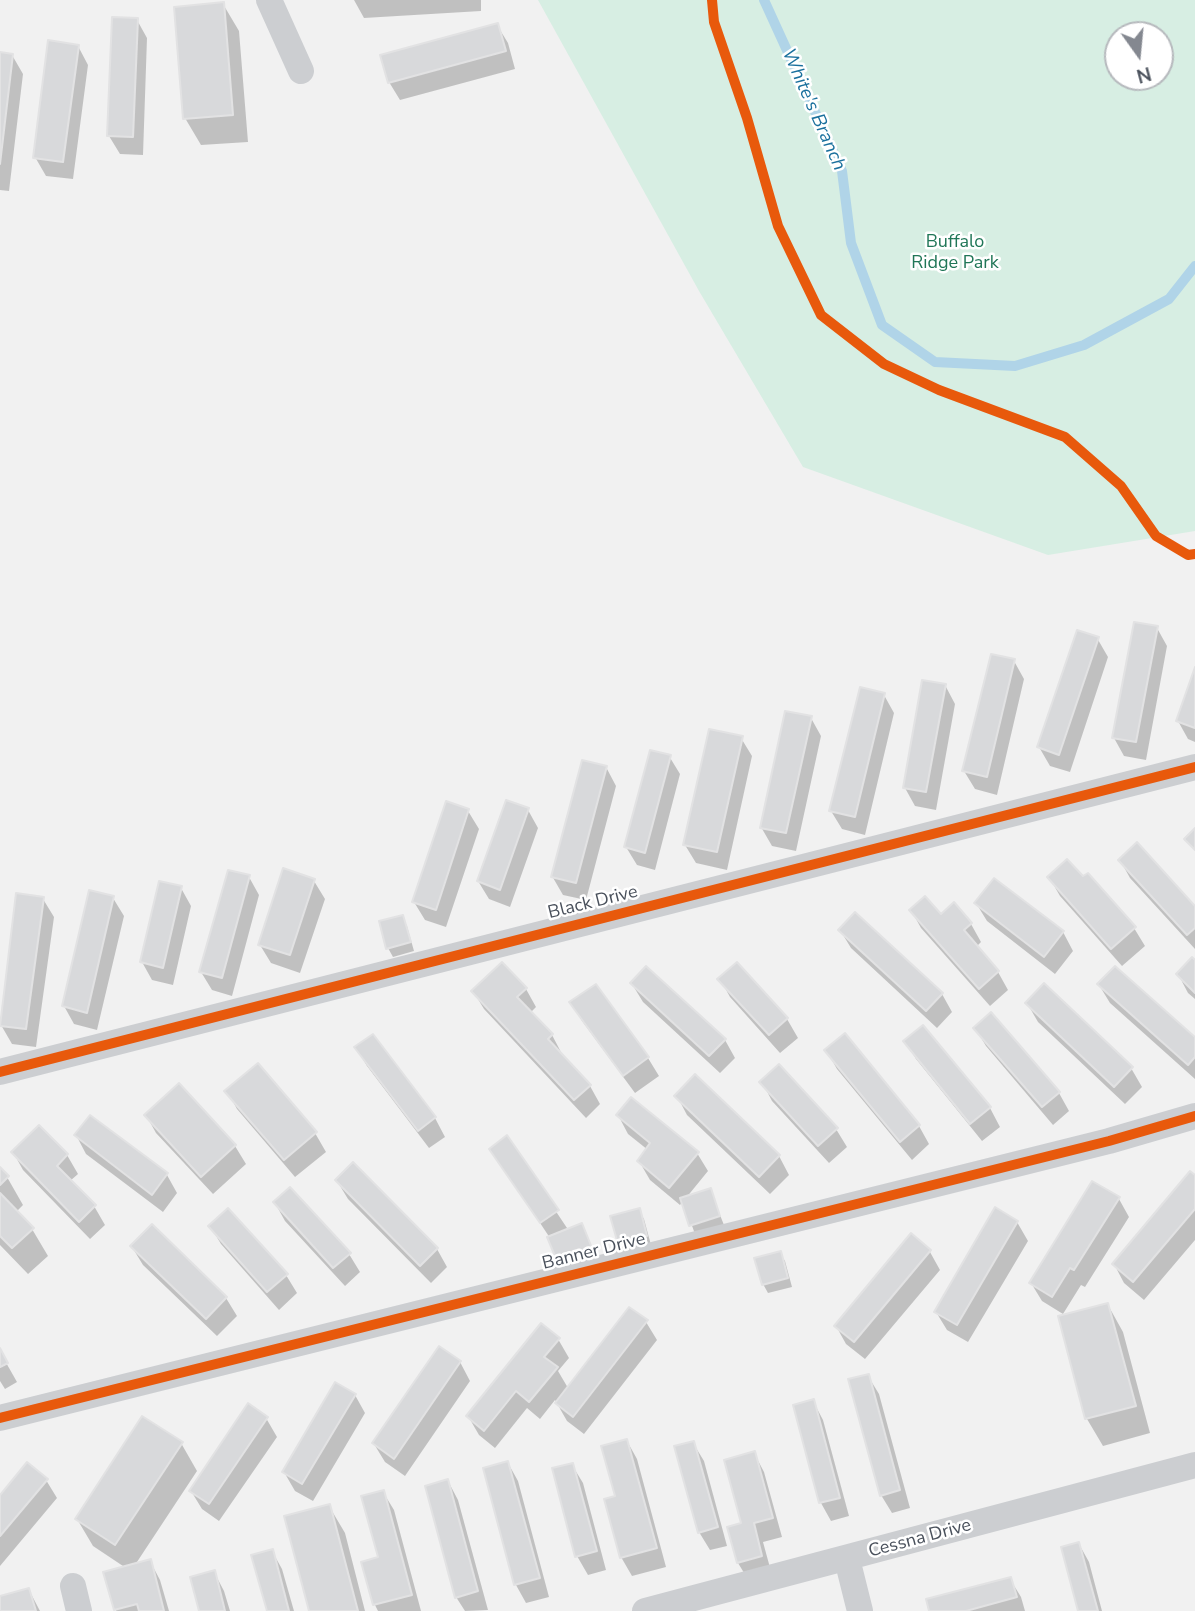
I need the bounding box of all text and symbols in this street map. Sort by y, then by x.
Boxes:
north arrow [1104,21,1174,91]
water label: White's Branch [776,46,850,174]
text: N [1134,60,1154,89]
park label: Buffalo Ridge Park [911,232,999,274]
street label: Black Drive [546,881,640,925]
street label: Banner Drive [540,1229,648,1275]
street label: Cessna Drive [866,1515,974,1563]

